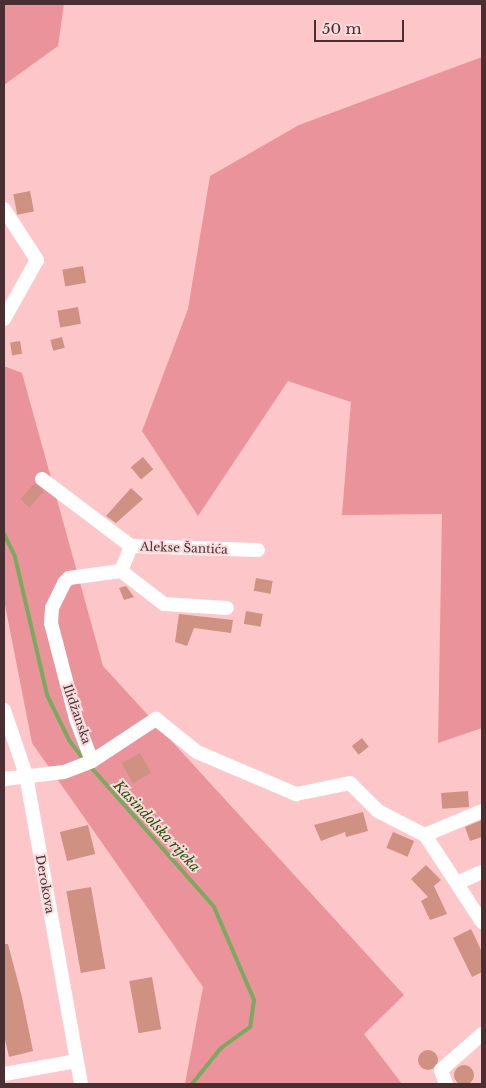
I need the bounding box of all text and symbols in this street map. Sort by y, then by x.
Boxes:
scale bar [316,10,406,42]
text: 50 m [322,19,362,38]
street label: Alekse Šantića [140,539,228,557]
street label: Ilidžanska [60,682,94,746]
water label: Kasindolska rijeka [110,777,204,875]
street label: Derokova [33,854,57,914]

